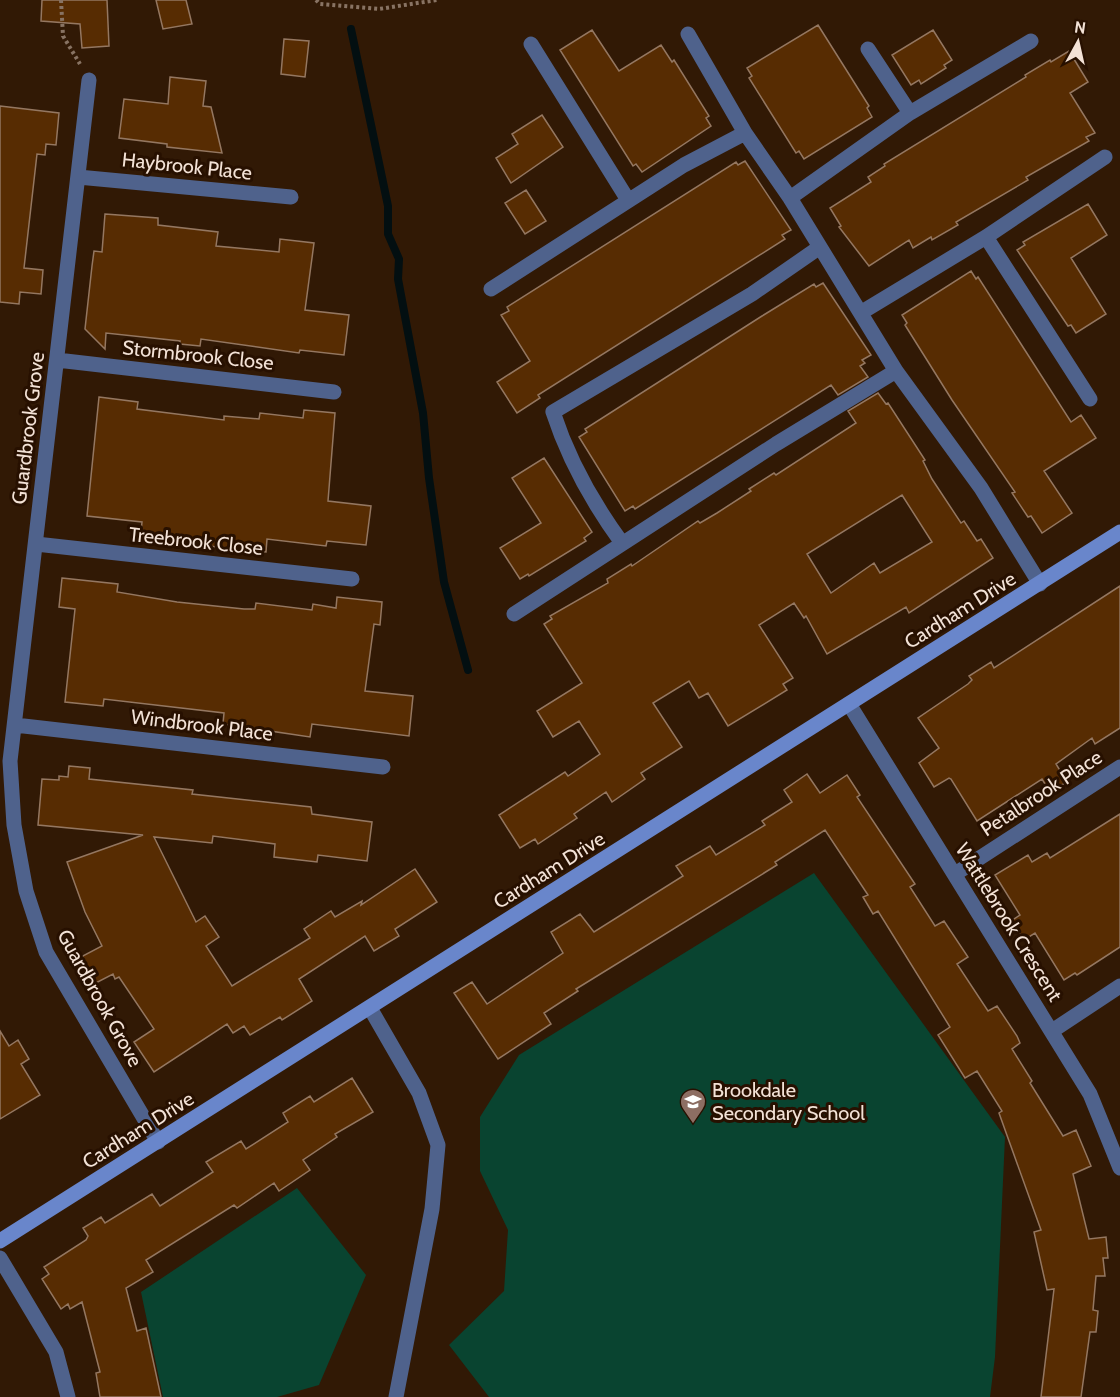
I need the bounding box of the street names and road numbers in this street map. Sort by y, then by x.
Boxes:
street label: Haybrook Place [121,147,253,185]
street label: Stormbrook Close [121,335,275,375]
street label: Guardbrook Grove [7,350,49,506]
street label: Treebrook Close [128,522,264,560]
street label: Cardham Drive [900,566,1020,654]
street label: Windbrook Place [130,704,274,746]
street label: Petalbrook Place [976,745,1106,841]
street label: Cardham Drive [489,826,609,914]
street label: Wattlebrook Crescent [951,838,1068,1006]
street label: Guardbrook Grove [52,925,148,1071]
street label: Cardham Drive [78,1086,198,1174]

